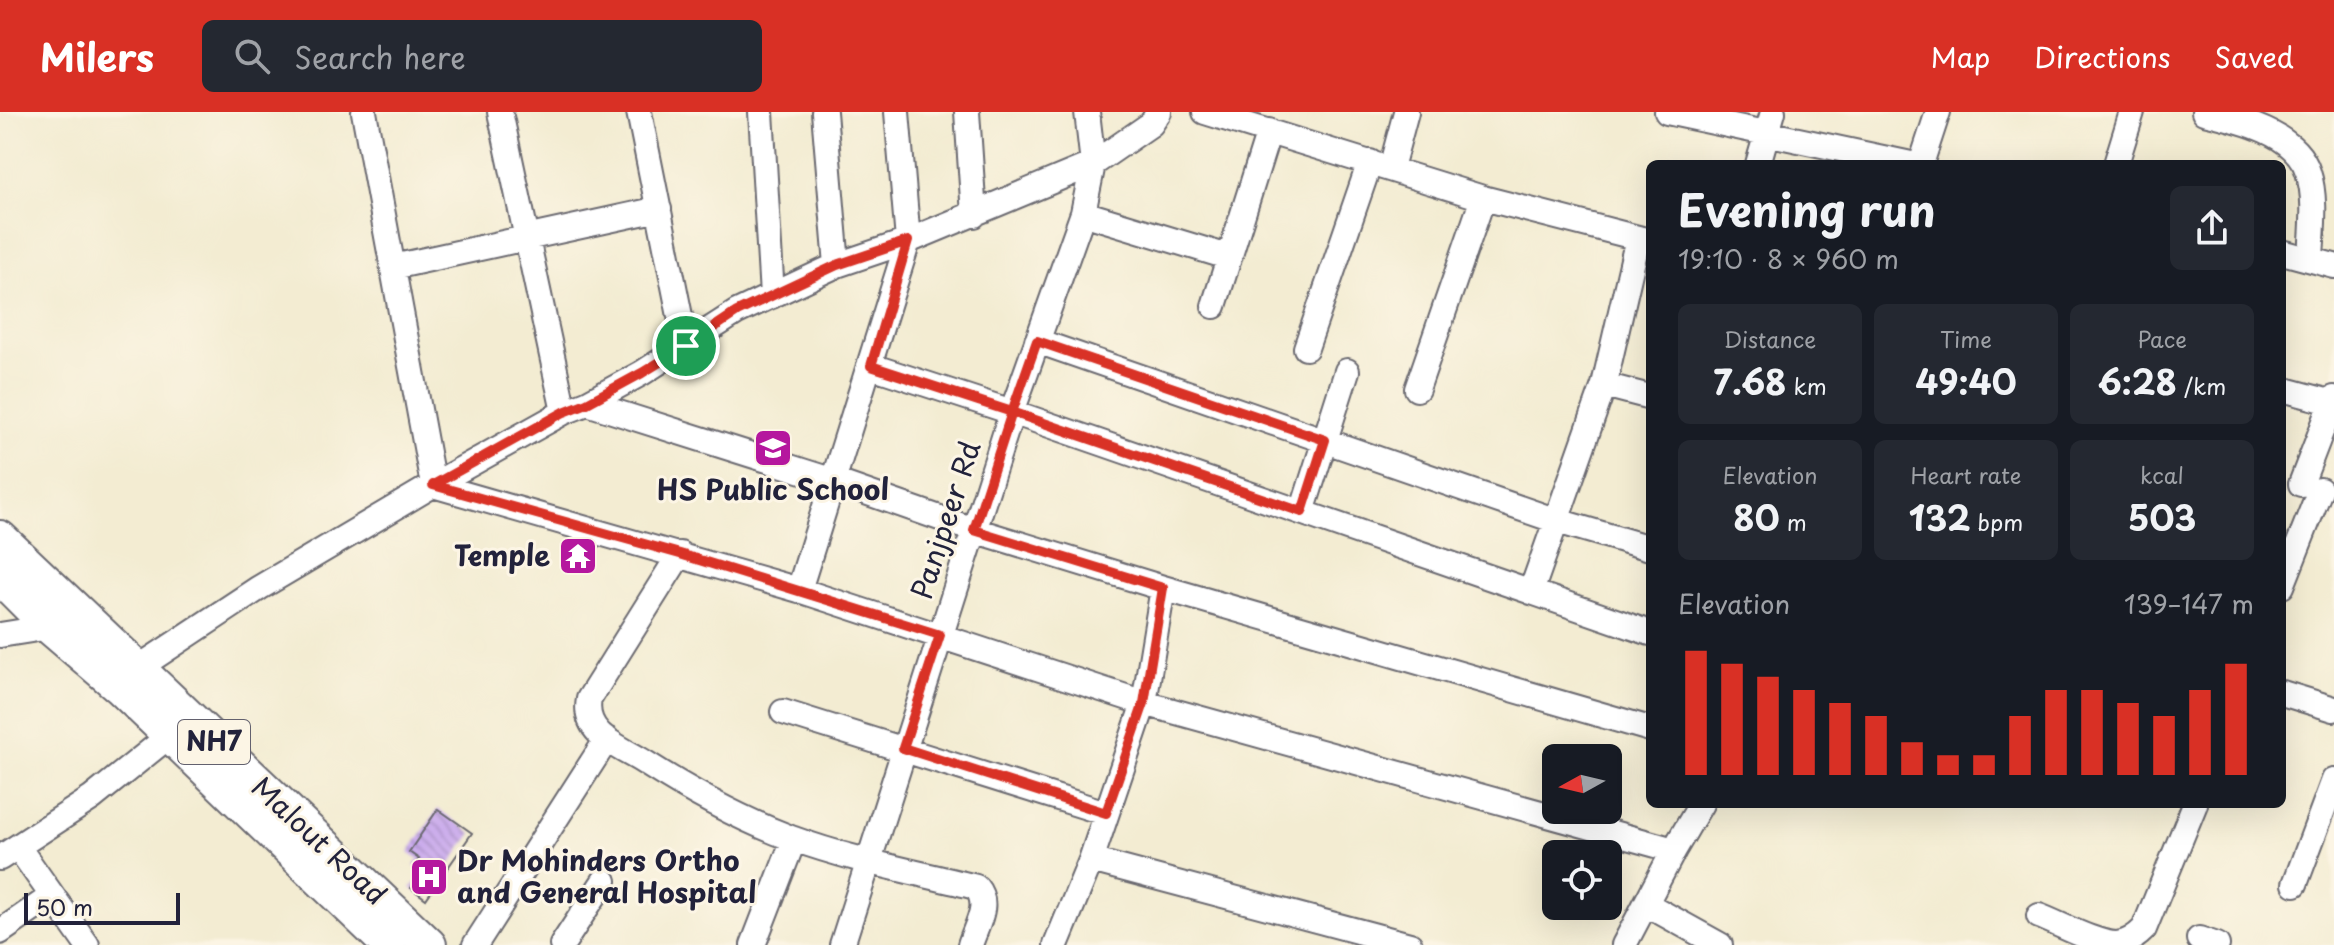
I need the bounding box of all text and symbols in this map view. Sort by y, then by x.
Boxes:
search box [202,20,762,92]
text: Milers [40,28,154,85]
icon: search [230,34,274,78]
text: Search here [294,34,466,79]
text: Map [1931,35,1990,78]
text: Directions [2034,35,2171,78]
text: Saved [2215,35,2294,78]
text: Evening run [1678,176,1936,242]
button: share [2170,186,2254,270]
text: 19:10 · 8 × 960 m [1678,239,1899,278]
pin [652,312,720,380]
text: Distance [1724,322,1816,355]
text: Time [1940,322,1992,355]
text: Pace [2137,322,2187,355]
icon: arrive [664,324,708,368]
text: 7.68 [1713,355,1786,407]
text: 49:40 [1915,355,2017,407]
text: 6:28 [2098,355,2177,407]
text: km [1786,369,1827,402]
text: /km [2177,369,2226,402]
school or university icon: HS Public School [752,427,794,469]
street label: Panjpeer Rd [899,435,990,604]
text: Elevation [1723,458,1817,491]
text: Heart rate [1910,458,2022,491]
text: kcal [2140,458,2184,491]
place label: HS Public School [657,467,889,510]
text: 80 [1733,491,1780,543]
text: 132 [1909,491,1970,543]
text: 503 [2128,491,2196,543]
text: m [1780,505,1807,538]
text: bpm [1970,505,2023,538]
place label: Temple [454,533,550,576]
temple icon: Temple [557,535,599,577]
text: Elevation [1678,584,1790,623]
text: 139–147 m [2124,584,2254,623]
road number: NH7 [178,720,250,764]
north arrow [1542,744,1622,824]
map controls [1542,744,1622,920]
street label: Malout Road [243,766,398,914]
place label: Dr Mohinders Ortho and General Hospital [457,838,757,913]
button: locate [1542,840,1622,920]
hospital icon: Dr Mohinders Ortho and General Hospital [408,856,450,898]
scale bar [24,889,180,925]
text: 50 m [36,890,93,923]

